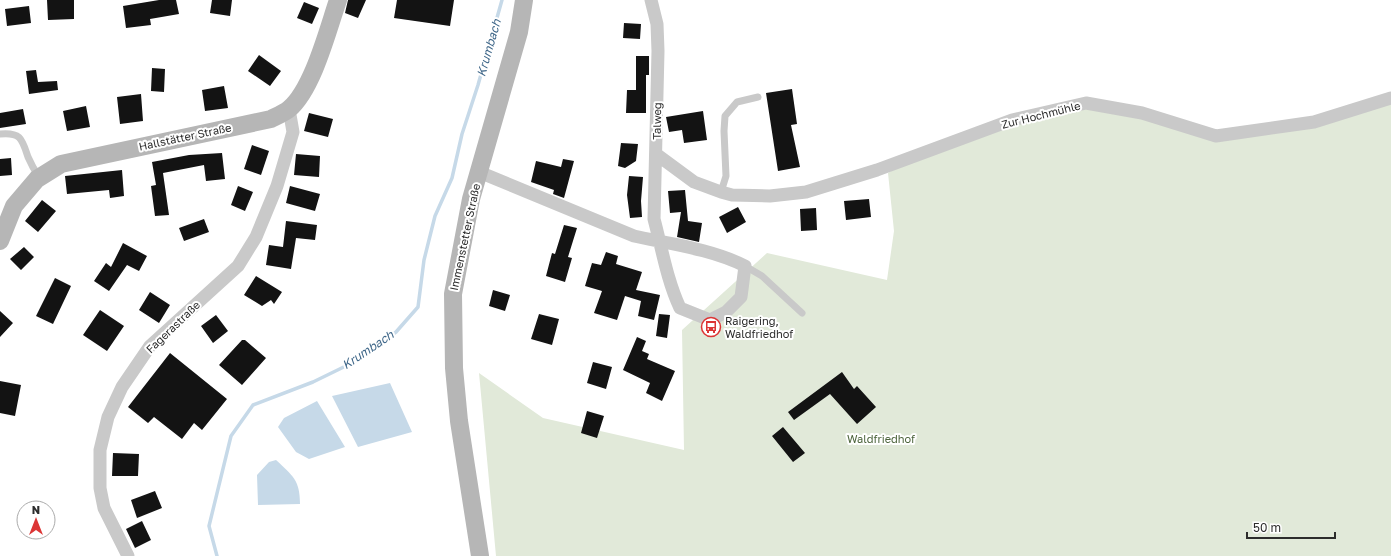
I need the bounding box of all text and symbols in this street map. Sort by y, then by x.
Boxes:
water label: Krumbach [473,17,504,78]
street label: Zur Hochmühle [1000,98,1082,131]
street label: Talweg [650,102,663,140]
street label: Hallstätter Straße [137,120,232,153]
street label: Immenstetter Straße [447,182,482,292]
street label: Fagerastraße [143,298,202,355]
place label: Raigering, Waldfriedhof [725,314,793,340]
bus stop icon: Raigering, Waldfriedhof [700,316,722,338]
water label: Krumbach [339,327,397,372]
park label: Waldfriedhof [847,432,915,445]
north arrow [16,500,56,540]
text: N [32,503,40,516]
scale bar [1247,514,1335,540]
text: 50 m [1253,520,1281,535]

